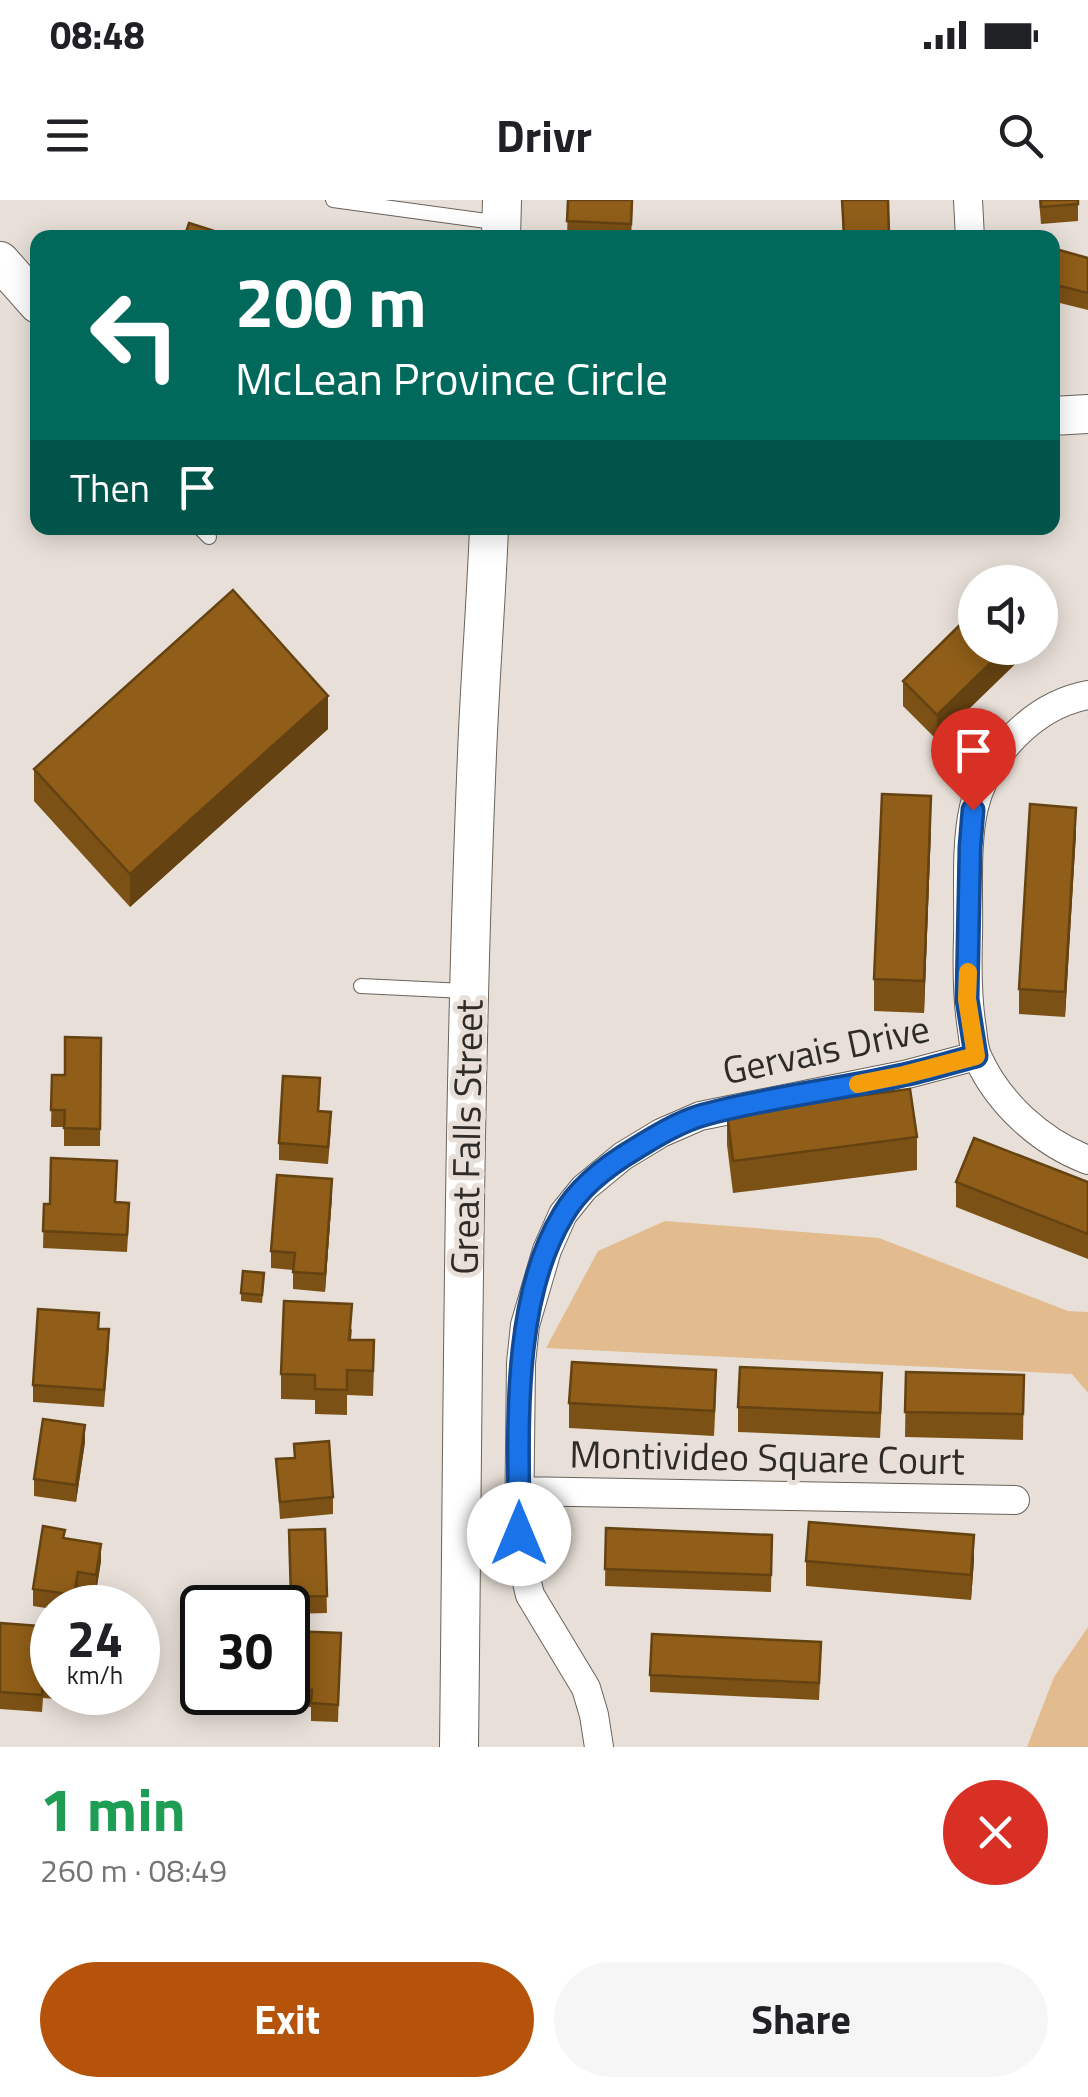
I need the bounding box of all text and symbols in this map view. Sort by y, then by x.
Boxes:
text: 08:48 [50,6,145,64]
text: Drivr [496,101,592,169]
icon: menu [40,108,95,163]
icon: search [993,108,1048,163]
text: 200 m [235,248,427,354]
icon: left [70,270,200,400]
text: McLean Province Circle [235,344,668,412]
text: Then [70,459,150,517]
icon: arrive [170,460,225,515]
map controls [958,565,1058,665]
button: sound [958,565,1058,665]
pin [931,708,1016,811]
icon: arrive [946,723,1001,778]
street label: Great Falls Street [435,999,497,1275]
street label: Gervais Drive [717,999,935,1099]
street label: Montivideo Square Court [569,1425,965,1489]
position arrow [467,1482,571,1586]
speed limit sign: 30 [180,1585,310,1715]
text: 24 [67,1600,123,1676]
text: km/h [67,1656,123,1694]
text: 1 min [40,1763,186,1854]
button: close [943,1780,1048,1885]
text: 260 m · 08:49 [40,1846,227,1894]
button: Exit [40,1962,534,2077]
button: Share [554,1962,1048,2077]

